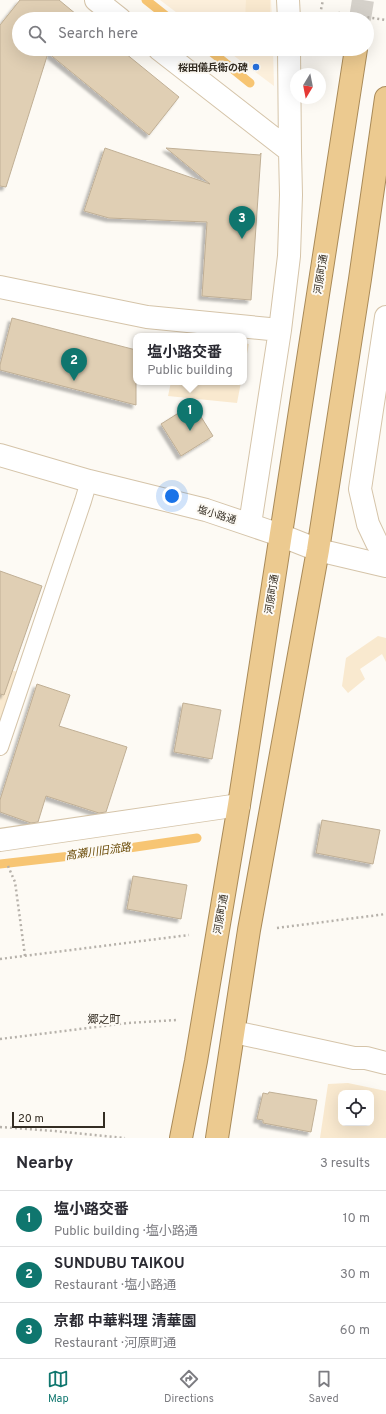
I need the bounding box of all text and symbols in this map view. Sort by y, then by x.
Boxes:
search box [12,12,374,56]
icon: search [26,23,48,45]
text: Search here [58,25,138,44]
place label: 桜田儀兵衛の碑 [178,62,248,75]
marker: 桜田儀兵衛の碑 [251,62,261,72]
north arrow [290,68,326,104]
pin: 3 [229,206,255,239]
street label: 河原町通 [312,253,331,295]
popup [133,333,247,385]
text: 塩小路交番 [147,344,222,363]
pin: 2 [61,348,87,381]
text: Public building [147,363,233,379]
pin: 1 [177,398,203,431]
your location [162,486,182,506]
street label: 塩小路通 [196,503,238,527]
street label: 河原町通 [263,573,282,615]
water label: 高瀬川旧流路 [64,840,133,864]
street label: 河原町通 [212,893,231,935]
district label: 郷之町 [88,1013,121,1027]
map controls [338,1090,374,1126]
button: locate [338,1090,374,1126]
scale bar [12,1110,105,1129]
text: 20 m [18,1112,44,1126]
text: Nearby [16,1153,73,1175]
text: 3 results [320,1156,370,1172]
text: 塩小路交番 [54,1201,129,1220]
text: 1 [26,1211,32,1227]
text: 10 m [343,1211,370,1227]
text: Public building · 塩小路通 [54,1224,198,1240]
text: SUNDUBU TAIKOU [54,1255,185,1274]
text: 2 [25,1267,33,1283]
text: 30 m [340,1267,370,1283]
text: Restaurant · 塩小路通 [54,1278,176,1294]
text: 京都 中華料理 清華園 [54,1313,197,1332]
text: 3 [25,1323,33,1339]
text: 60 m [340,1323,370,1339]
text: Restaurant · 河原町通 [54,1336,176,1352]
tab: Map [47,1368,69,1406]
tab: Directions [164,1368,214,1406]
tab: Saved [308,1368,339,1406]

